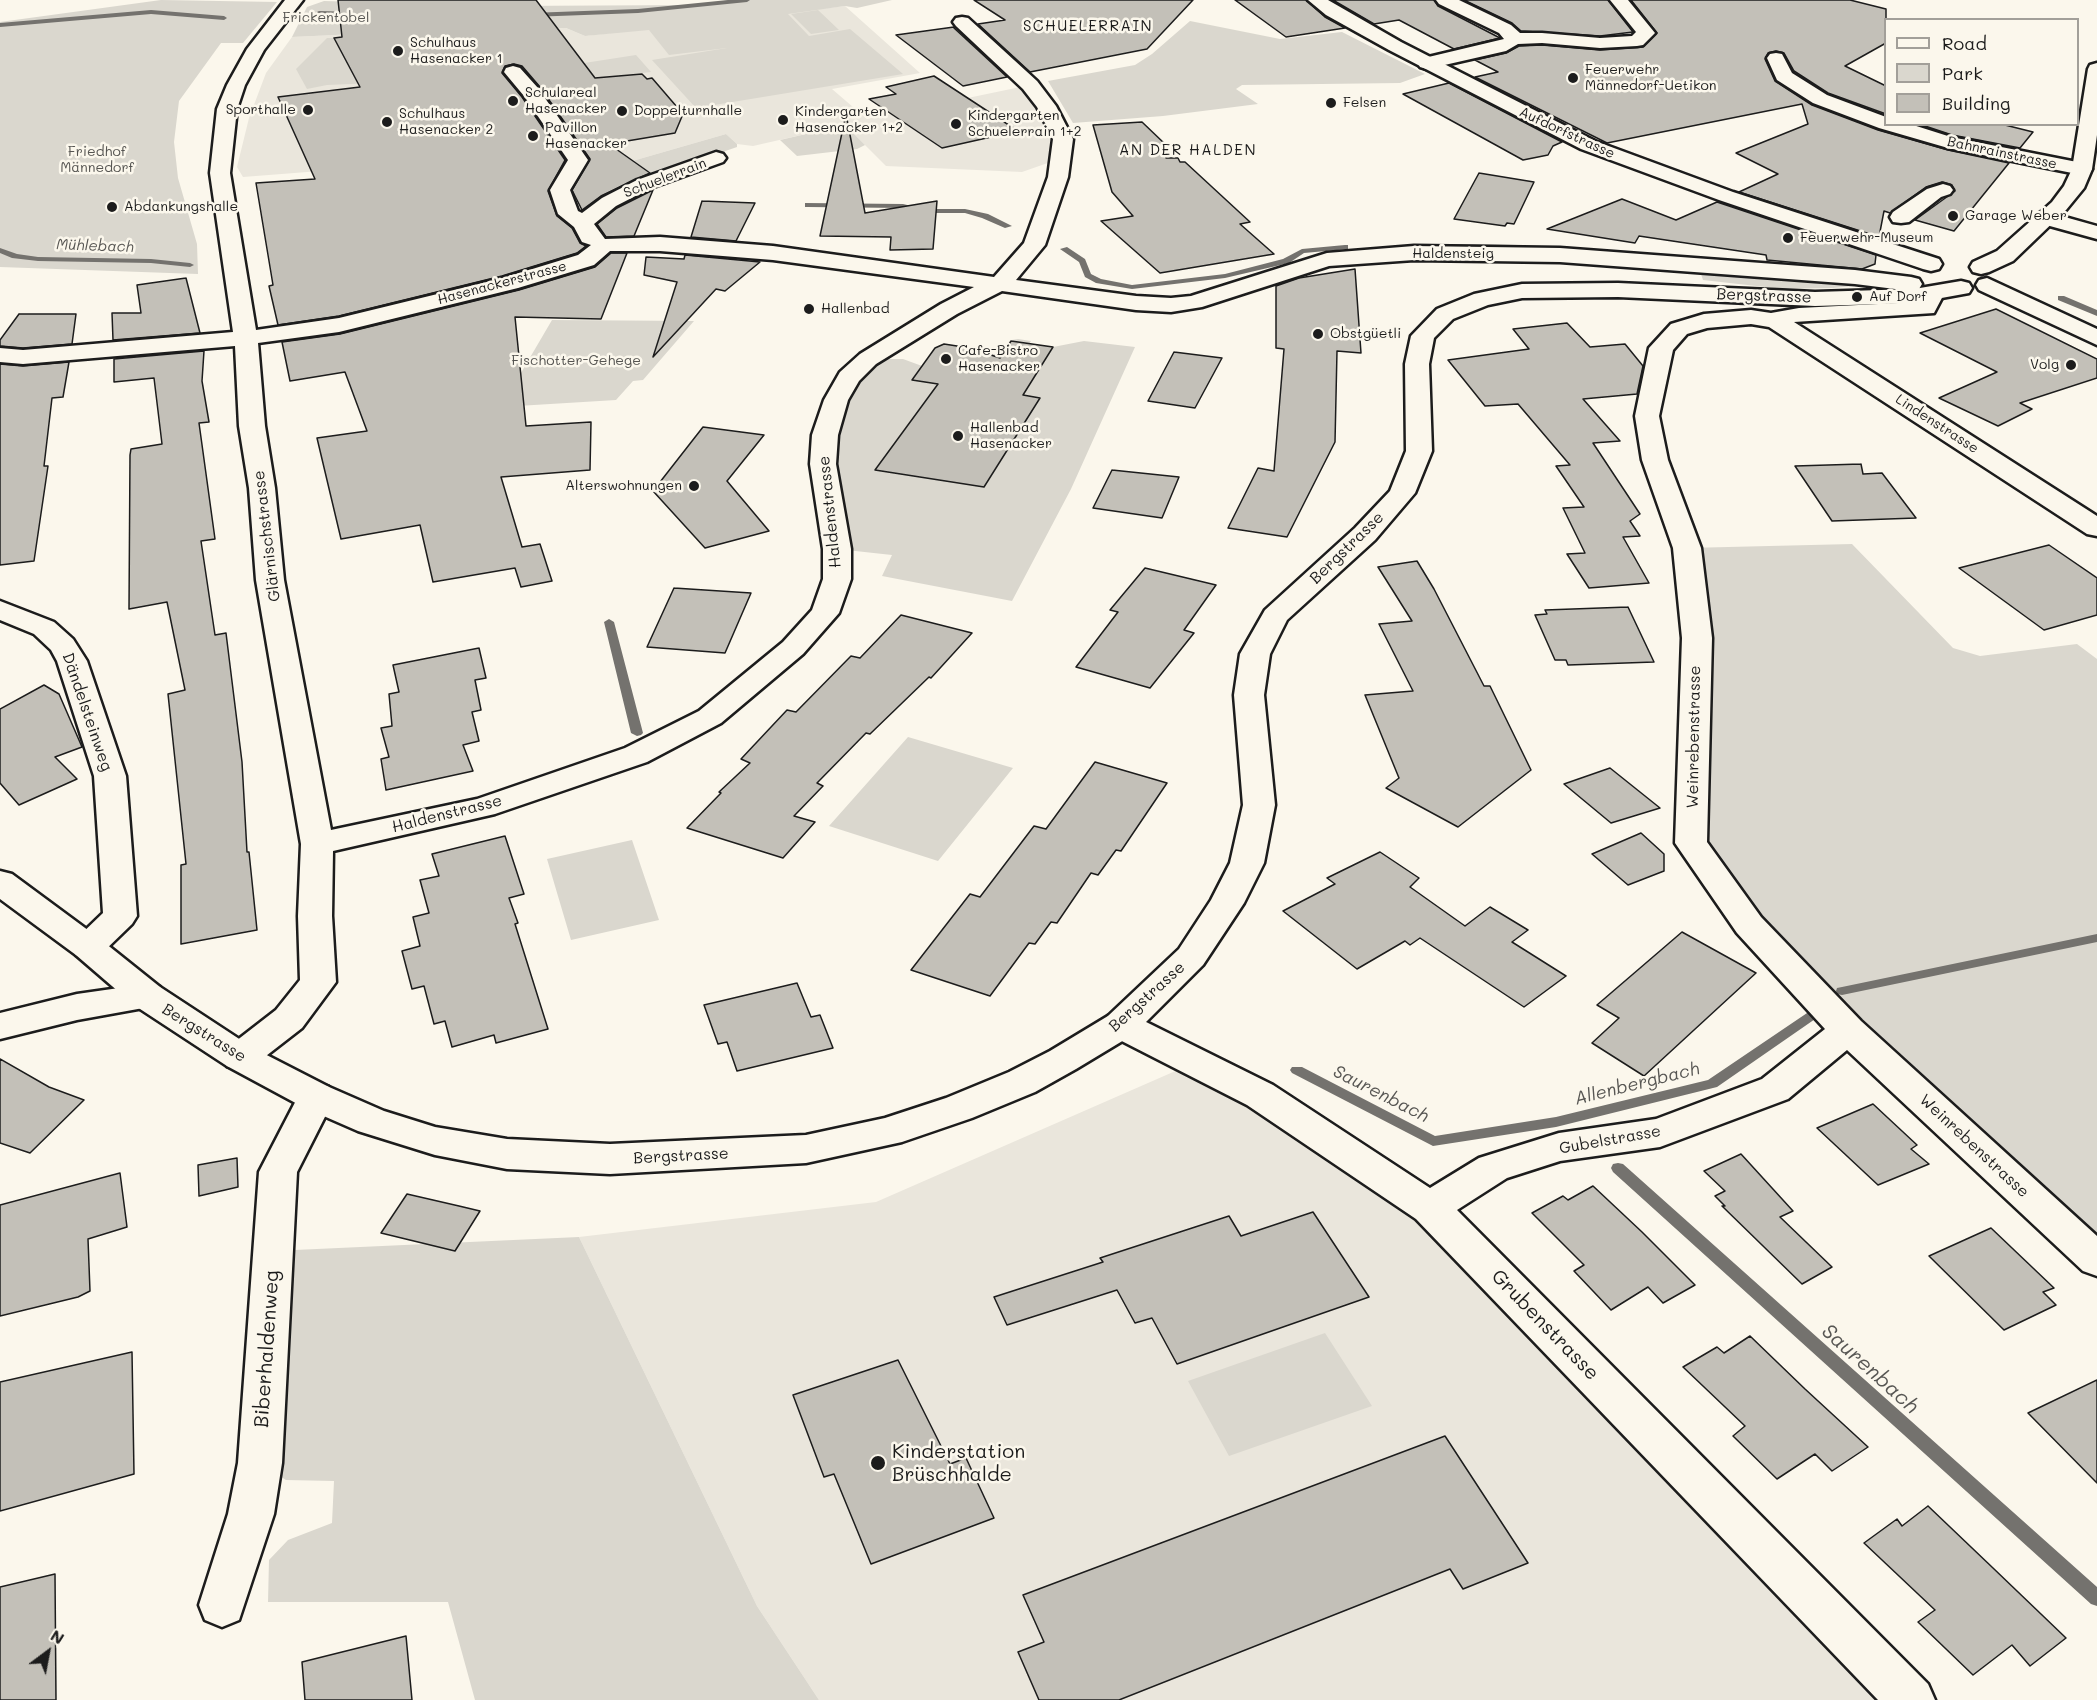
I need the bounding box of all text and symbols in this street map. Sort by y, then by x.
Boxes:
park label: Frickentobel [283,10,369,26]
district label: SCHUELERRAIN [1023,17,1153,35]
legend [1884,18,2079,126]
text: Road [1942,31,1987,55]
place label: Schulhaus Hasenacker 1 [410,35,503,68]
marker: Schulhaus Hasenacker 1 [391,44,405,58]
text: Park [1942,61,1983,85]
place label: Feuerwehr Männedorf-Uetikon [1585,62,1717,94]
marker: Feuerwehr Männedorf-Uetikon [1566,71,1580,85]
place label: Schulareal Hasenacker [525,85,607,118]
text: Building [1942,91,2010,115]
marker: Schulareal Hasenacker [506,94,520,108]
place label: Felsen [1343,95,1386,111]
marker: Felsen [1324,96,1338,110]
place label: Sporthalle [226,102,296,118]
marker: Sporthalle [301,103,315,117]
place label: Doppelturnhalle [634,103,742,119]
marker: Doppelturnhalle [615,104,629,118]
place label: Kindergarten Hasenacker 1+2 [795,104,903,136]
street label: Aufdorfstrasse [1517,104,1617,162]
place label: Schulhaus Hasenacker 2 [399,106,493,138]
place label: Kindergarten Schuelerrain 1+2 [968,108,1081,140]
marker: Kindergarten Hasenacker 1+2 [776,113,790,127]
marker: Schulhaus Hasenacker 2 [380,115,394,129]
marker: Kindergarten Schuelerrain 1+2 [949,117,963,131]
place label: Pavillon Hasenacker [545,120,627,152]
marker: Pavillon Hasenacker [526,129,540,143]
street label: Bahnrainstrasse [1946,133,2058,173]
district label: AN DER HALDEN [1119,141,1257,159]
park label: Friedhof Männedorf [60,144,134,176]
street label: Schuelerrain [621,155,709,201]
place label: Abdankungshalle [124,199,238,215]
marker: Abdankungshalle [105,200,119,214]
place label: Garage Weber [1965,208,2067,224]
marker: Garage Weber [1946,209,1960,223]
place label: Feuerwehr-Museum [1800,230,1933,246]
marker: Feuerwehr-Museum [1781,231,1795,245]
water label: Mühlebach [56,236,134,256]
street label: Haldensteig [1412,246,1494,262]
street label: Hasenackerstrasse [436,258,568,308]
street label: Bergstrasse [1716,285,1812,307]
place label: Auf Dorf [1869,289,1927,305]
marker: Auf Dorf [1850,290,1864,304]
place label: Hallenbad [821,301,890,317]
marker: Hallenbad [802,302,816,316]
place label: Obstgüetli [1330,326,1401,342]
marker: Obstgüetli [1311,327,1325,341]
place label: Cafe-Bistro Hasenacker [958,343,1040,376]
marker: Cafe-Bistro Hasenacker [939,352,953,366]
park label: Fischotter-Gehege [511,353,641,369]
place label: Volg [2030,357,2059,373]
marker: Volg [2064,358,2078,372]
street label: Lindenstrasse [1892,391,1982,457]
place label: Hallenbad Hasenacker [970,420,1052,452]
marker: Hallenbad Hasenacker [951,429,965,443]
street label: Haldenstrasse [815,455,845,569]
street label: Glärnischstrasse [249,469,285,603]
place label: Alterswohnungen [565,478,682,494]
marker: Alterswohnungen [687,479,701,493]
street label: Bergstrasse [1306,508,1388,588]
street label: Dändelsteinweg [58,650,116,774]
street label: Weinrebenstrasse [1683,665,1705,809]
street label: Haldenstrasse [390,791,504,837]
street label: Bergstrasse [1105,958,1189,1036]
street label: Bergstrasse [158,1000,250,1066]
water label: Allenbergbach [1572,1058,1702,1110]
water label: Saurenbach [1329,1061,1433,1127]
street label: Weinrebenstrasse [1915,1090,2033,1202]
street label: Gubelstrasse [1558,1122,1662,1158]
street label: Bergstrasse [633,1144,729,1168]
street label: Grubenstrasse [1486,1265,1604,1385]
street label: Biberhaldenweg [250,1269,284,1429]
water label: Saurenbach [1816,1319,1924,1419]
place label: Kinderstation Brüschhalde [892,1440,1025,1487]
marker: Kinderstation Brüschhalde [869,1454,887,1472]
north arrow [18,1622,78,1682]
text: N [47,1624,69,1648]

